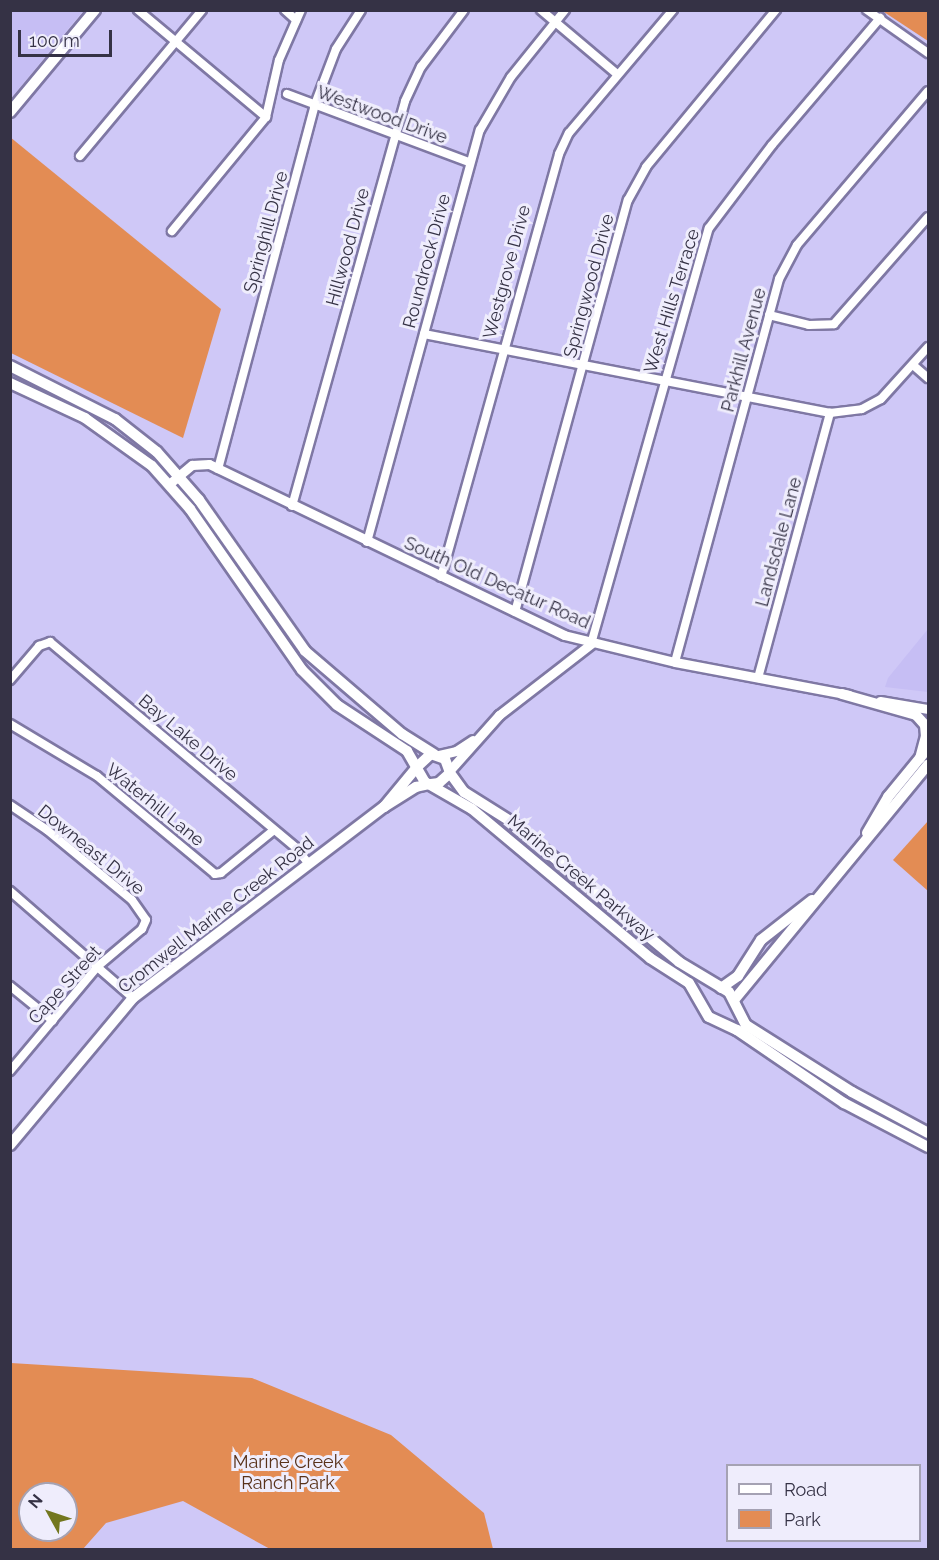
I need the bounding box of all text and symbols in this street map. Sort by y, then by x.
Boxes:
scale bar [21,18,116,56]
text: 100 m [29,30,80,51]
street label: Westwood Drive [314,81,450,149]
street label: Springhill Drive [239,169,293,295]
street label: Hillwood Drive [322,186,374,308]
street label: Roundrock Drive [399,191,455,331]
street label: Westgrove Drive [479,203,535,341]
street label: Springwood Drive [559,212,619,360]
street label: West Hills Terrace [640,226,704,376]
street label: Parkhill Avenue [717,285,771,415]
street label: Landsdale Lane [751,475,807,609]
street label: South Old Decatur Road [401,532,593,634]
street label: Bay Lake Drive [134,690,242,786]
street label: Waterhill Lane [101,759,209,851]
street label: Downeast Drive [33,800,149,900]
street label: Marine Creek Parkway [503,810,659,946]
street label: Cromwell Marine Creek Road [114,832,318,998]
street label: Cape Street [24,941,106,1029]
park label: Marine Creek Ranch Park [233,1452,343,1494]
legend [726,1464,921,1542]
text: Road [784,1479,827,1500]
north arrow [18,1482,78,1542]
text: N [24,1491,47,1512]
text: Park [784,1509,821,1530]

